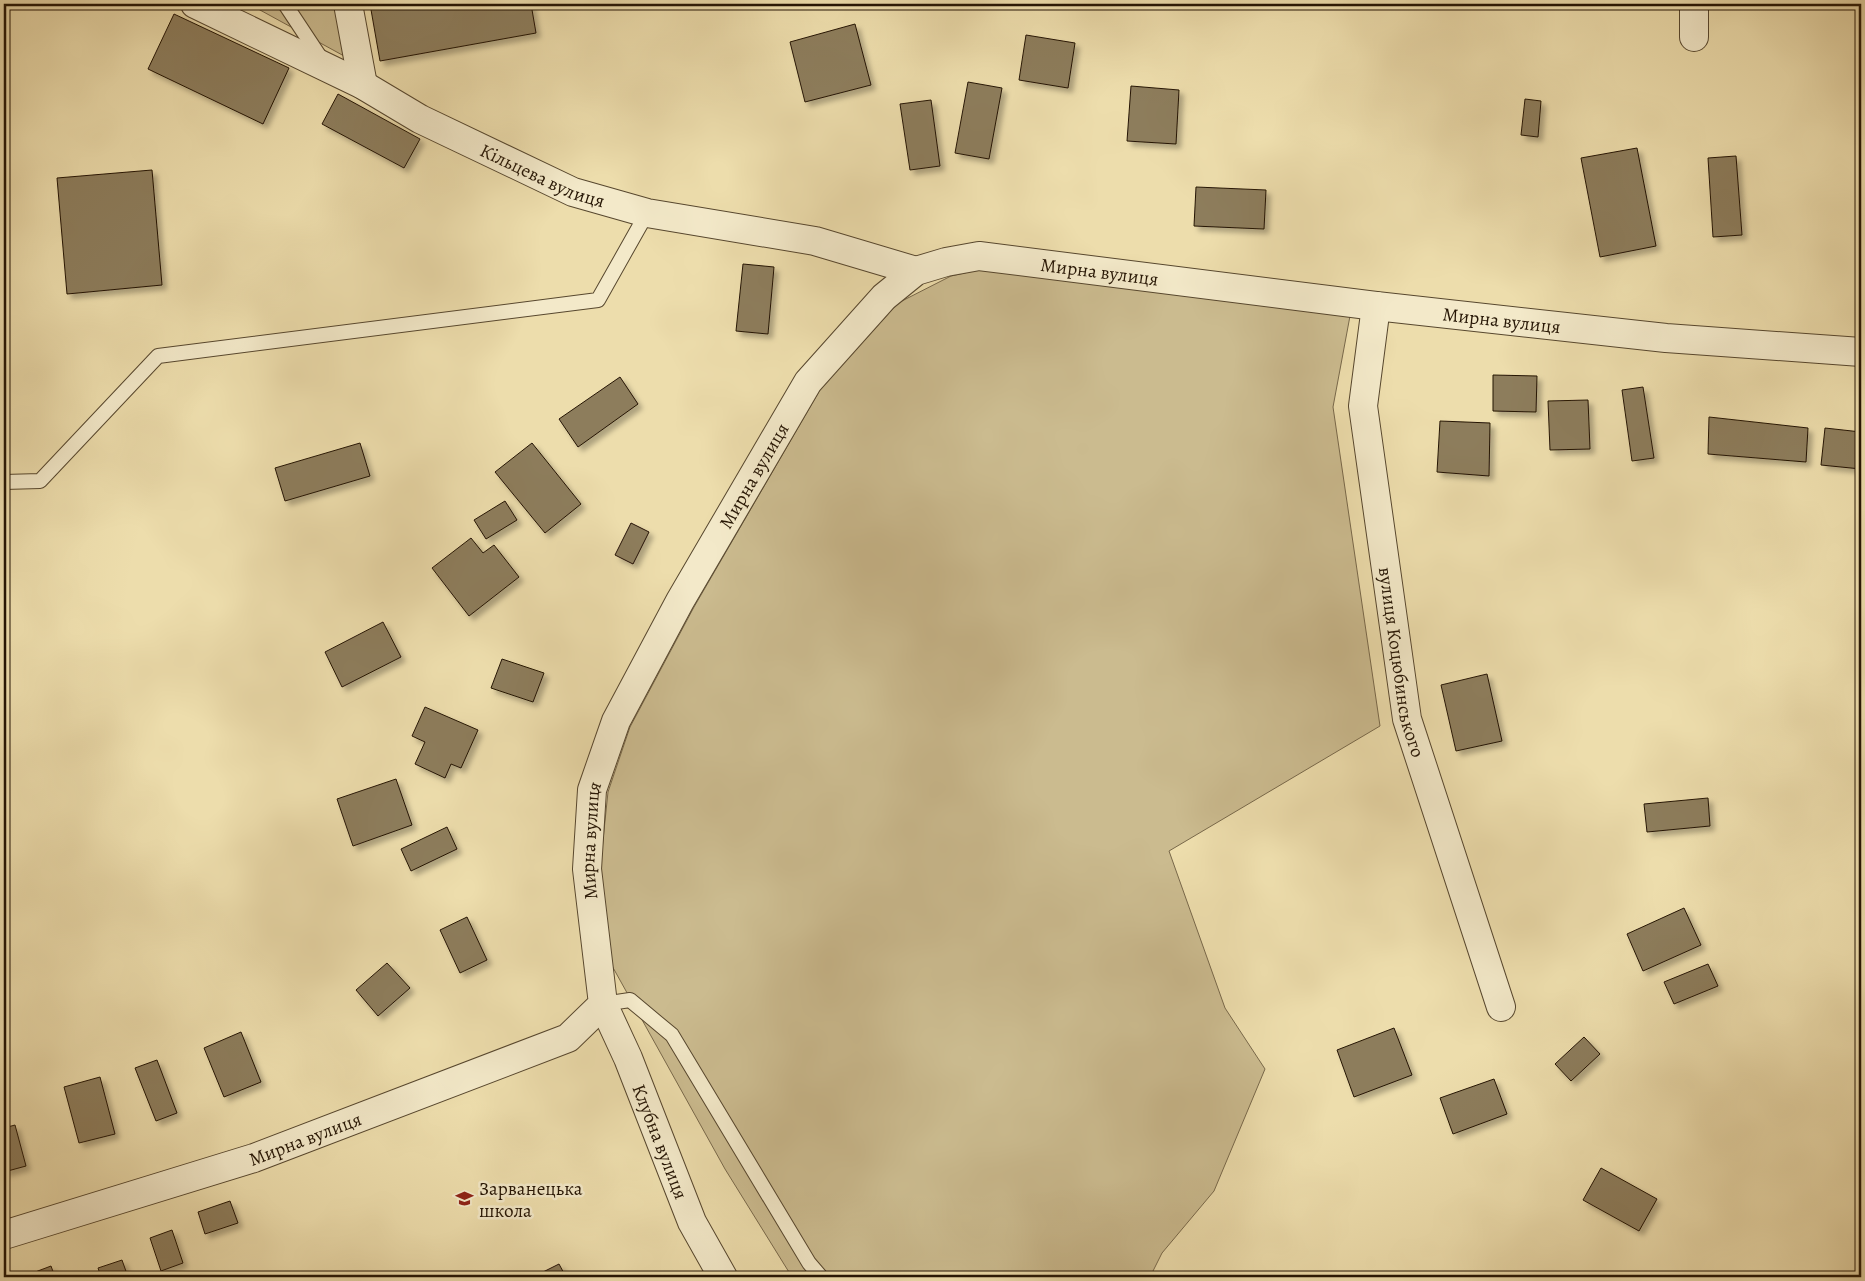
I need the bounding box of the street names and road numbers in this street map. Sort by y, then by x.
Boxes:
street label: Кільцева вулиця [475,137,608,214]
street label: Мирна вулиця [1039,252,1160,292]
street label: Мирна вулиця [1441,301,1562,340]
street label: Мирна вулиця [713,418,795,534]
street label: вулиця Коцюбинського [1372,565,1431,761]
street label: Мирна вулиця [575,778,608,901]
street label: Клубна вулиця [625,1080,694,1203]
street label: Мирна вулиця [245,1106,365,1173]

